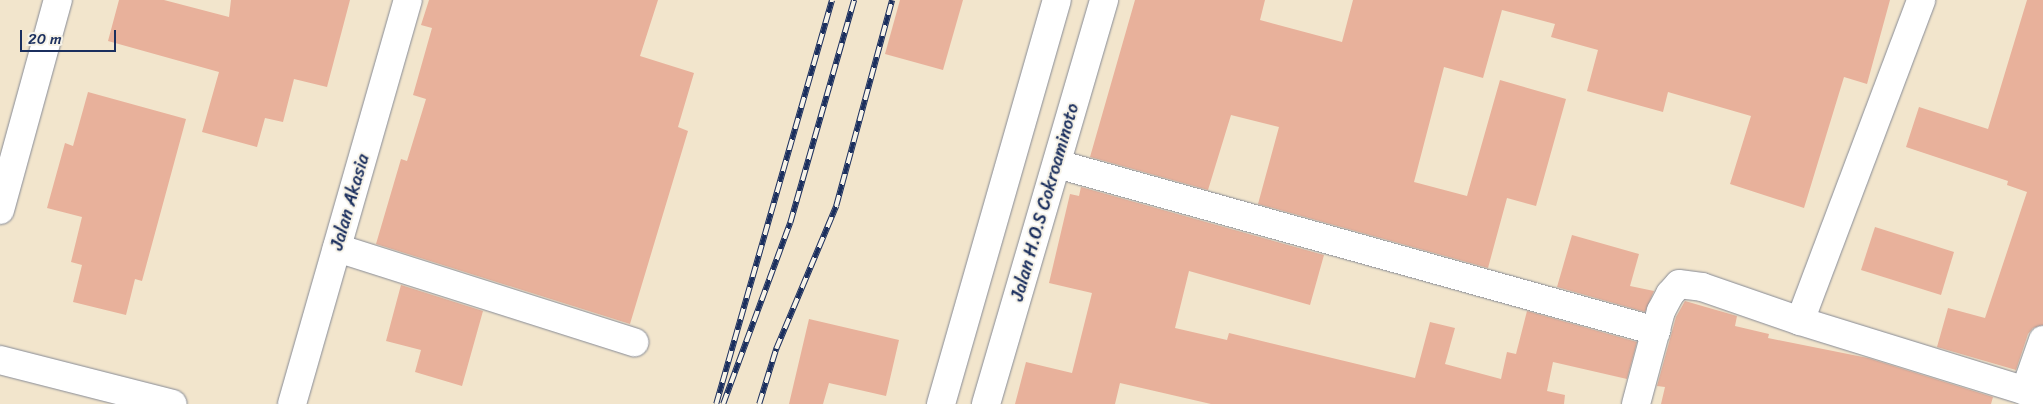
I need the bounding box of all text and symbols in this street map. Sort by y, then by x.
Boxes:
scale bar [22,20,119,52]
text: 20 m [28,26,62,52]
street label: Jalan H.O.S Cokroaminoto [1006,100,1084,304]
street label: Jalan Akasia [326,152,374,252]

